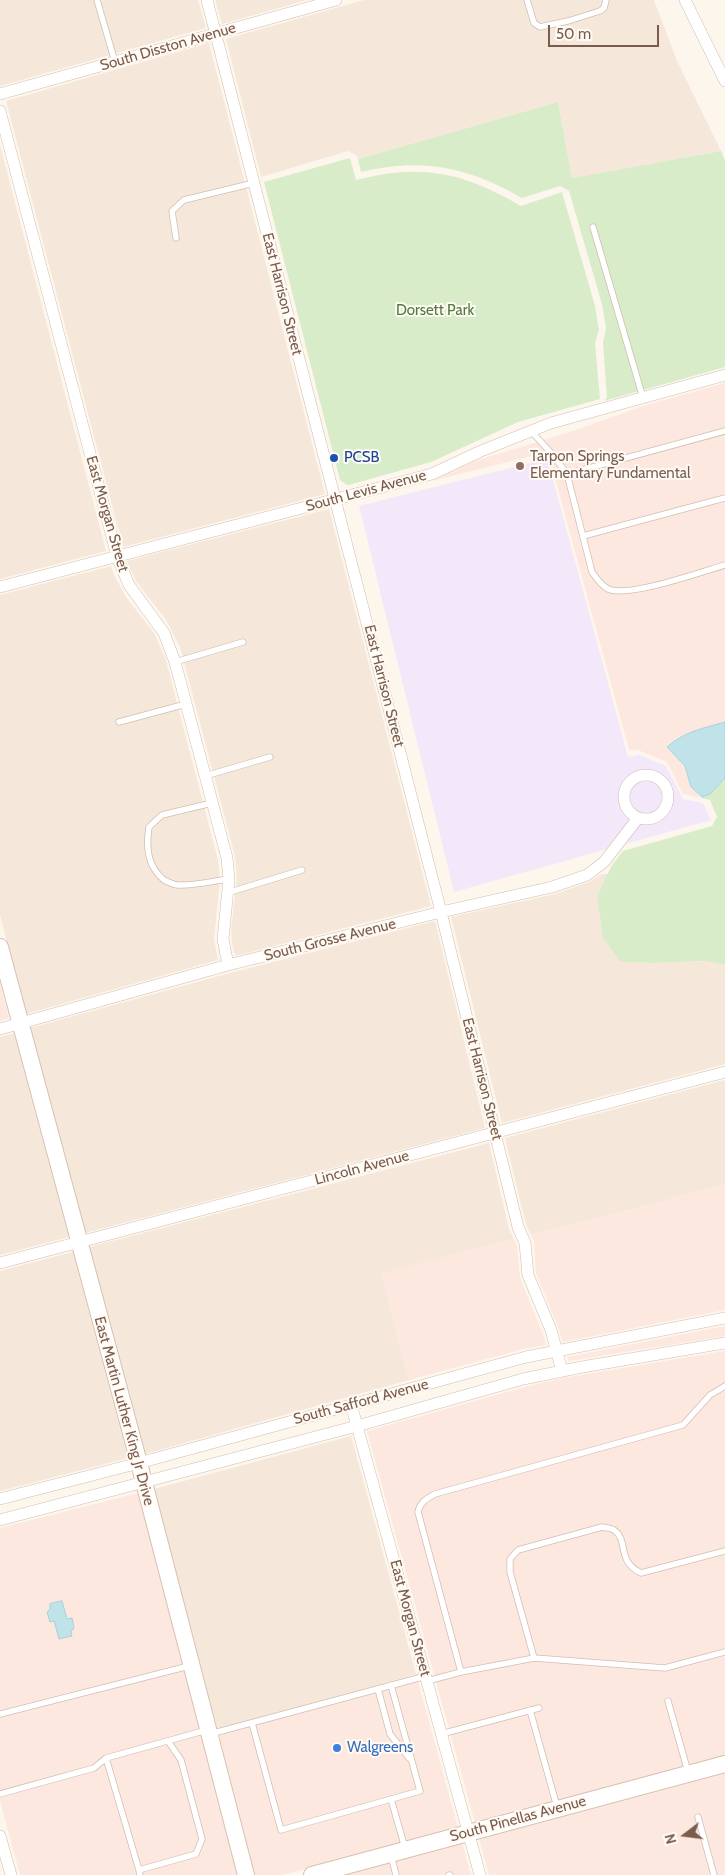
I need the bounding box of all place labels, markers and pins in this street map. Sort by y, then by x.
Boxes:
place label: Tarpon Springs Elementary Fundamental [530,448,690,483]
place label: PCSB [344,449,380,467]
marker: PCSB [328,452,340,464]
marker: Tarpon Springs Elementary Fundamental [514,460,526,472]
place label: Walgreens [347,1739,413,1757]
marker: Walgreens [331,1742,343,1754]

